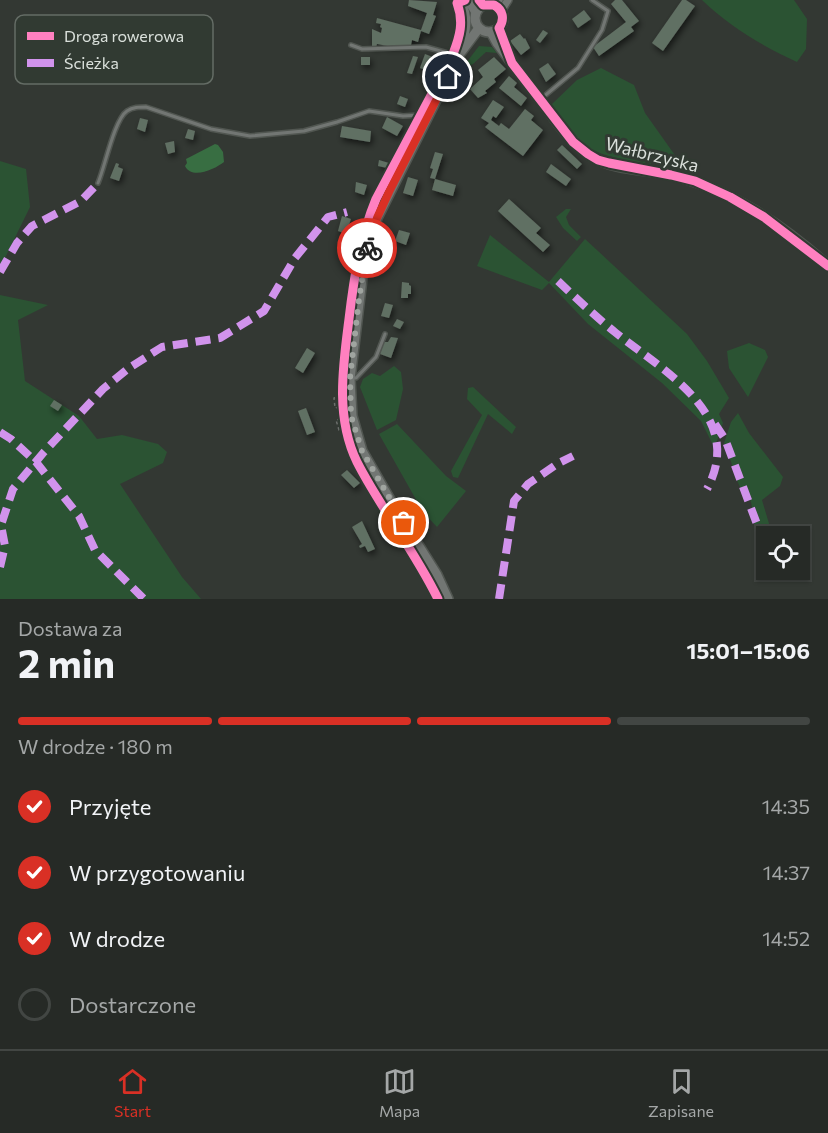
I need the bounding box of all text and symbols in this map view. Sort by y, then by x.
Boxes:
legend [15,15,213,84]
text: Droga rowerowa [64,26,184,45]
pin [422,51,473,102]
text: Ścieżka [64,53,119,72]
icon: home [431,60,464,93]
street label: Wałbrzyska [603,132,701,176]
courier [337,218,397,278]
icon: bike [351,232,384,265]
pin [378,497,429,548]
icon: bag [387,506,420,539]
map controls [756,526,810,580]
button: locate [756,526,810,580]
text: Dostawa za [18,616,122,640]
text: 15:01–15:06 [687,637,810,664]
text: 2 min [18,638,115,686]
text: W drodze · 180 m [18,734,173,758]
icon: check [18,790,51,823]
text: Przyjęte [69,793,151,820]
text: 14:35 [762,794,810,818]
icon: check [18,856,51,889]
text: W przygotowaniu [69,859,245,886]
text: 14:37 [763,860,810,884]
icon: check [18,922,51,955]
text: W drodze [69,925,165,952]
text: 14:52 [762,926,810,950]
text: Dostarczone [69,991,196,1018]
tab: Start [114,1065,151,1120]
tab: Mapa [379,1065,420,1120]
tab: Zapisane [648,1065,714,1120]

